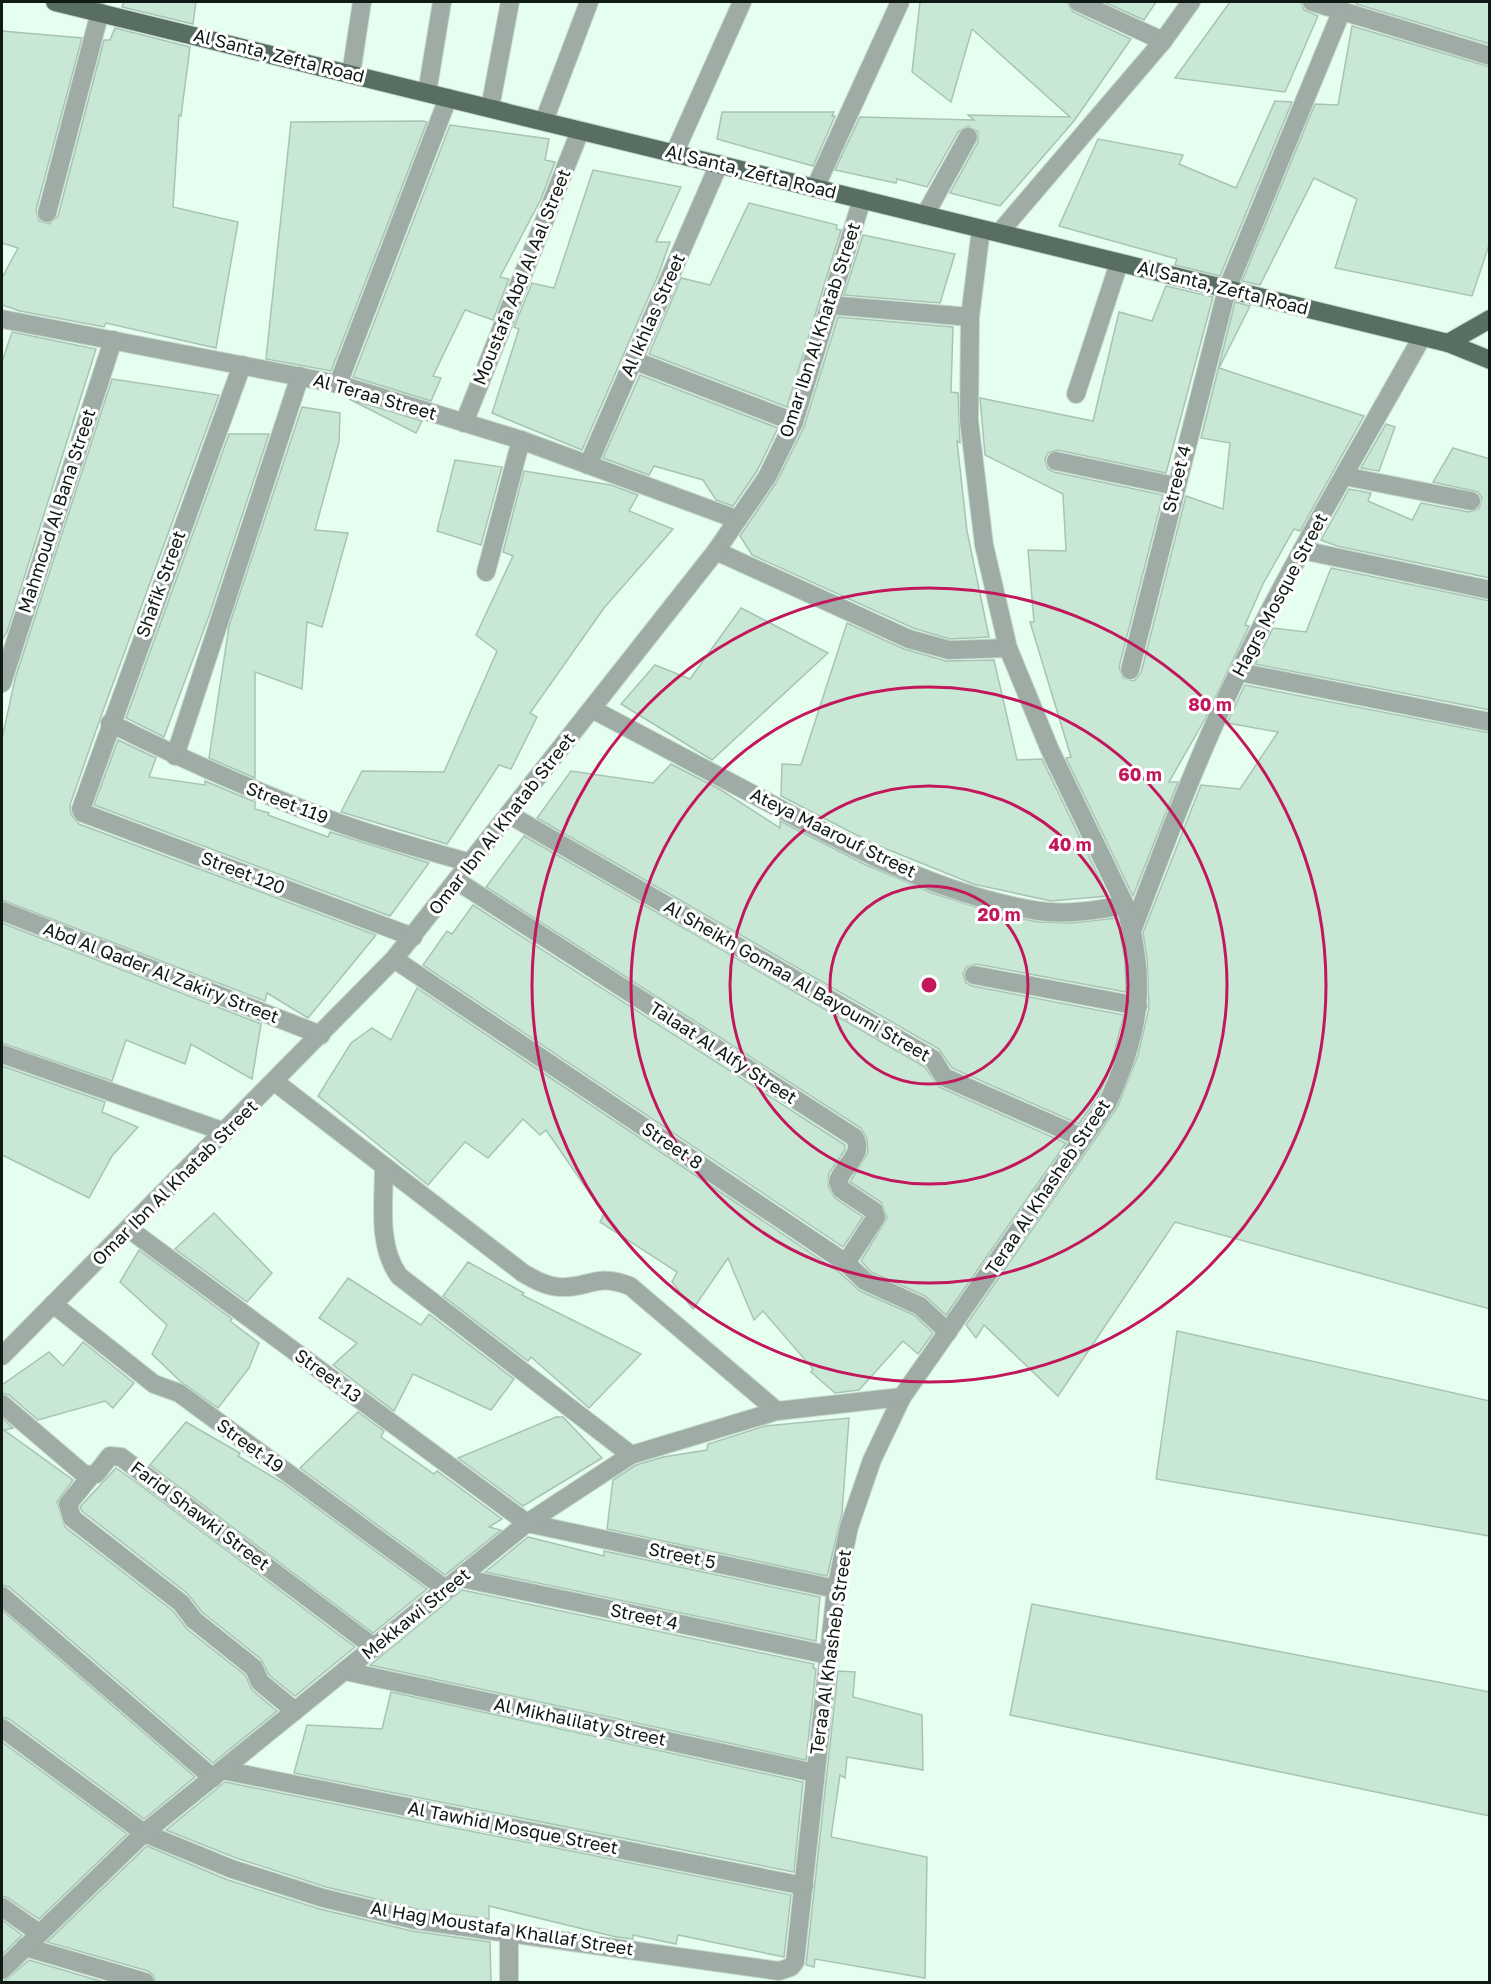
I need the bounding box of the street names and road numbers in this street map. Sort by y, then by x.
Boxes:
street label: Al Santa, Zefta Road [192,23,367,87]
street label: Al Santa, Zefta Road [664,139,839,203]
street label: Moustafa Abd Al Aal Street [468,165,575,388]
street label: Omar Ibn Al Khatab Street [774,219,864,440]
street label: Al Ikhlas Street [615,250,689,379]
street label: Al Santa, Zefta Road [1136,255,1311,319]
street label: Al Teraa Street [311,368,439,424]
street label: Mahmoud Al Bana Street [13,406,99,615]
street label: Street 4 [1157,443,1195,515]
street label: Hagrs Mosque Street [1227,509,1332,680]
street label: Shafik Street [131,527,190,640]
street label: Omar Ibn Al Khatab Street [423,728,579,919]
street label: Street 119 [243,776,332,828]
street label: Ateya Maarouf Street [747,782,920,882]
street label: Street 120 [198,846,288,898]
street label: Al Sheikh Gomaa Al Bayoumi Street [661,895,934,1066]
street label: Abd Al Qader Al Zakiry Street [40,917,282,1027]
street label: Talaat Al Alfy Street [646,996,801,1108]
street label: Teraa Al Khasheb Street [980,1094,1114,1278]
street label: Omar Ibn Al Khatab Street [87,1095,262,1270]
street label: Street 8 [638,1117,707,1174]
street label: Street 13 [291,1344,366,1407]
street label: Street 19 [213,1414,288,1477]
street label: Farid Shawki Street [127,1456,274,1575]
street label: Street 5 [647,1537,718,1573]
street label: Teraa Al Khasheb Street [805,1548,855,1756]
street label: Mekkawi Street [357,1563,474,1664]
street label: Street 4 [608,1598,680,1634]
street label: Al Mikhalilaty Street [492,1692,668,1750]
street label: Al Tawhid Mosque Street [406,1796,620,1858]
street label: Al Hag Moustafa Khallaf Street [369,1896,635,1960]

